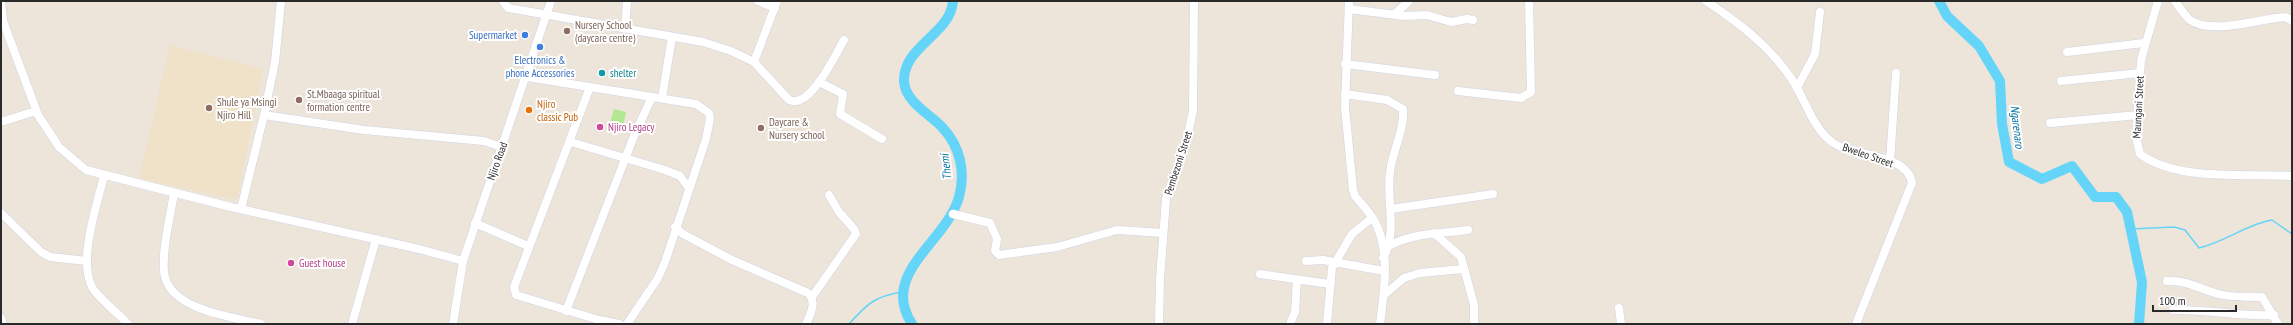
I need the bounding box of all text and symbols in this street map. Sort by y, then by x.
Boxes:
place label: Nursery School (daycare centre) [575,18,636,45]
marker: Nursery School (daycare centre) [562,26,572,36]
place label: Supermarket [469,28,517,42]
marker: Supermarket [520,30,530,40]
marker: Electronics & phone Accessories [535,42,545,52]
place label: Electronics & phone Accessories [506,53,575,80]
place label: shelter [610,66,636,80]
marker: shelter [597,68,607,78]
street label: Maungani Street [2129,75,2147,139]
place label: St.Mbaaga spiritual formation centre [307,87,380,114]
place label: Shule ya Msingi Njiro Hill [217,95,277,122]
marker: St.Mbaaga spiritual formation centre [294,95,304,105]
place label: Njiro classic Pub [537,97,578,124]
marker: Shule ya Msingi Njiro Hill [204,103,214,113]
marker: Njiro classic Pub [524,105,534,115]
water label: Ngarenaro [2007,105,2028,150]
place label: Daycare & Nursery school [769,115,825,142]
place label: Njiro Legacy [608,120,655,134]
marker: Njiro Legacy [595,122,605,132]
marker: Daycare & Nursery school [756,123,766,133]
street label: Pembezoni Street [1161,129,1195,197]
street label: Njiro Road [484,140,510,182]
street label: Bweleo Street [1841,140,1895,170]
water label: Themi [936,152,955,181]
place label: Guest house [299,256,346,270]
marker: Guest house [286,258,296,268]
scale bar [2153,287,2236,313]
text: 100 m [2159,293,2186,308]

